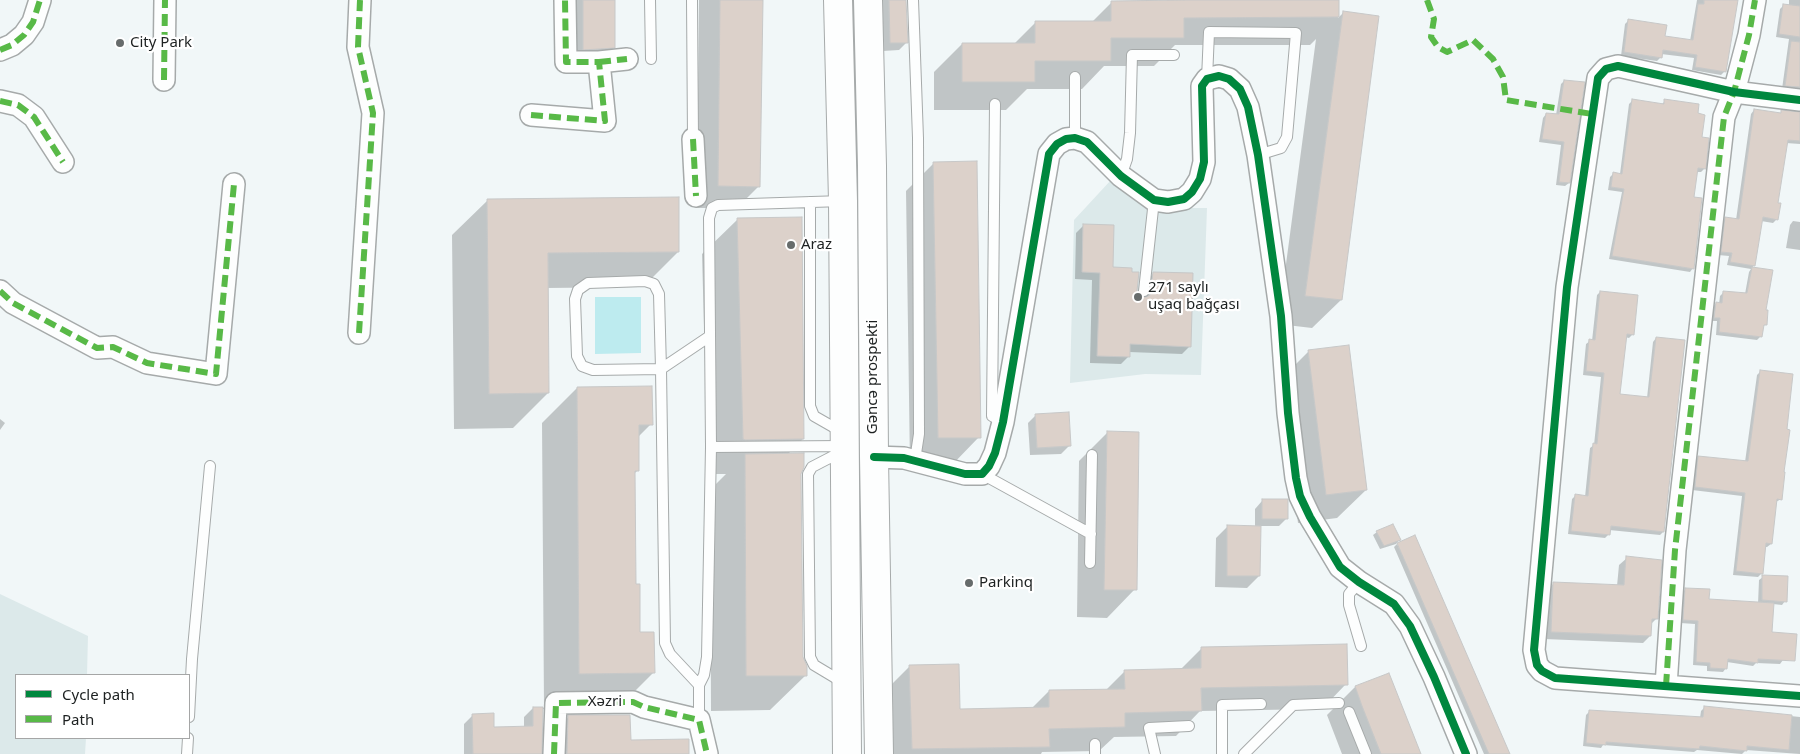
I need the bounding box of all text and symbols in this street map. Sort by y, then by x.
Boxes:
place label: City Park [130,34,192,52]
marker: City Park [114,37,126,49]
place label: Araz [801,236,832,254]
marker: Araz [785,239,797,251]
place label: 271 saylı uşaq bağçası [1148,279,1240,314]
marker: 271 saylı uşaq bağçası [1132,291,1144,303]
street label: Gəncə prospekti [864,320,882,434]
place label: Parkinq [979,574,1033,592]
marker: Parkinq [963,577,975,589]
legend [15,674,190,739]
text: Cycle path [62,684,135,704]
street label: Xəzri [588,693,622,711]
text: Path [62,709,94,729]

